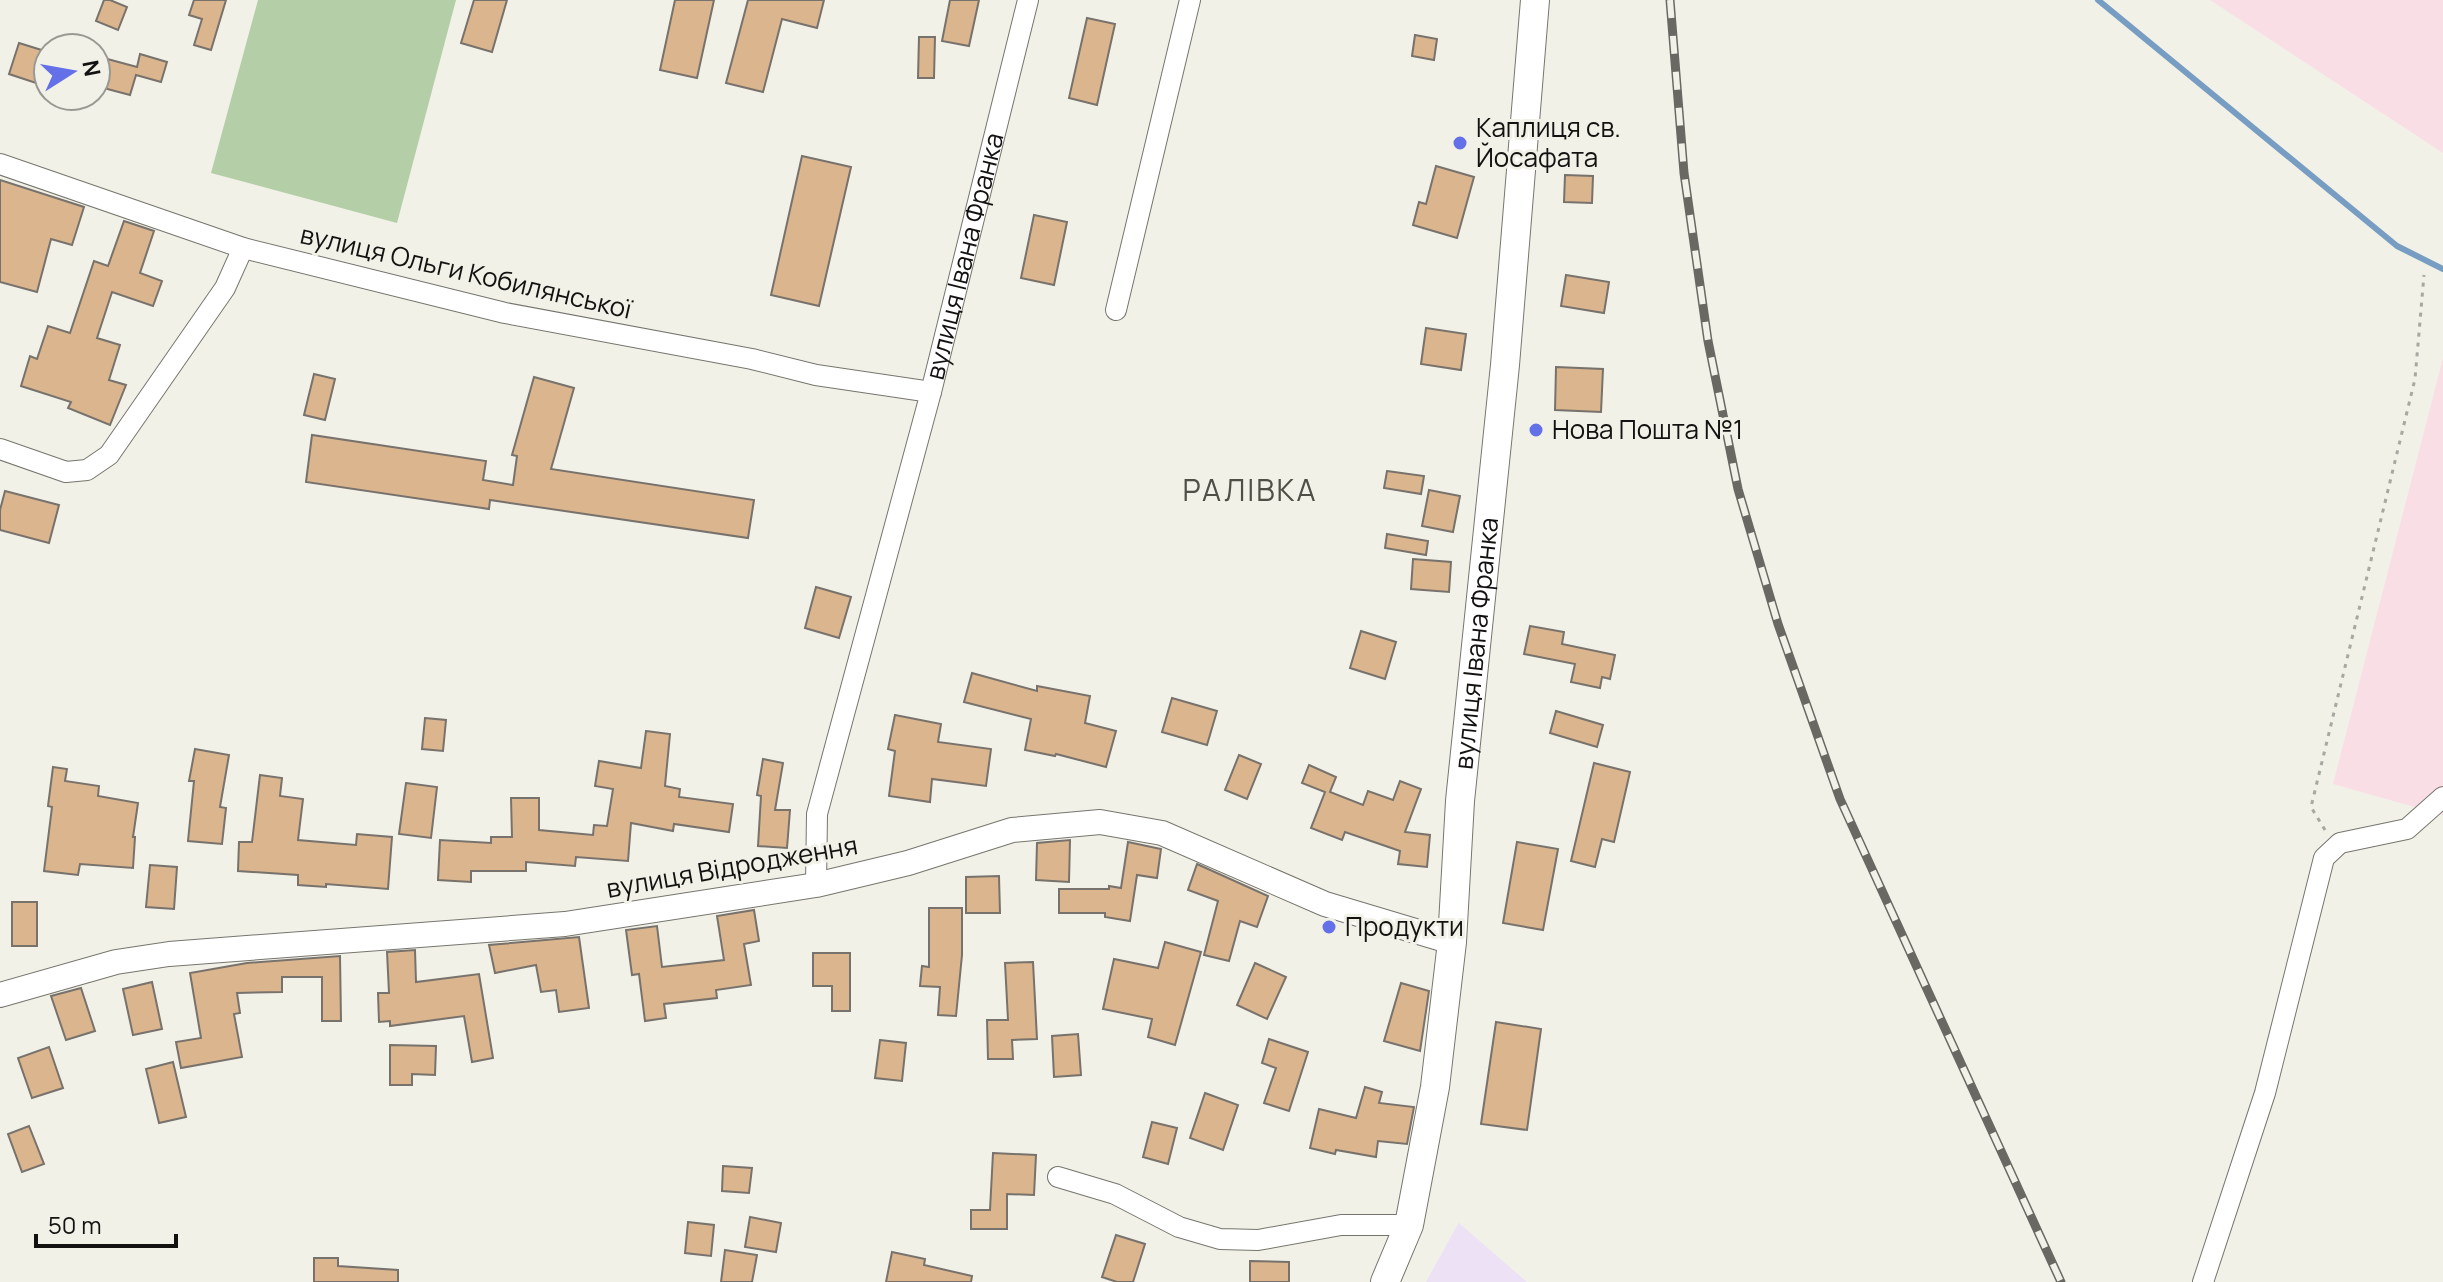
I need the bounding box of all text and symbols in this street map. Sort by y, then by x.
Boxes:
north arrow [32,32,112,112]
text: N [75,58,108,79]
place label: Каплиця св. Йосафата [1476,109,1621,175]
street label: вулиця Івана Франка [916,129,1011,383]
marker: Каплиця св. Йосафата [1451,134,1469,152]
street label: вулиця Ольги Кобилянської [297,215,636,327]
place label: Нова Пошта №1 [1552,411,1743,447]
marker: Нова Пошта №1 [1527,421,1545,439]
district label: РАЛІВКА [1183,469,1317,510]
street label: вулиця Івана Франка [1444,515,1506,771]
street label: вулиця Відродження [603,826,860,906]
place label: Продукти [1345,908,1464,944]
marker: Продукти [1320,918,1338,936]
scale bar [36,1198,176,1248]
text: 50 m [48,1208,102,1241]

